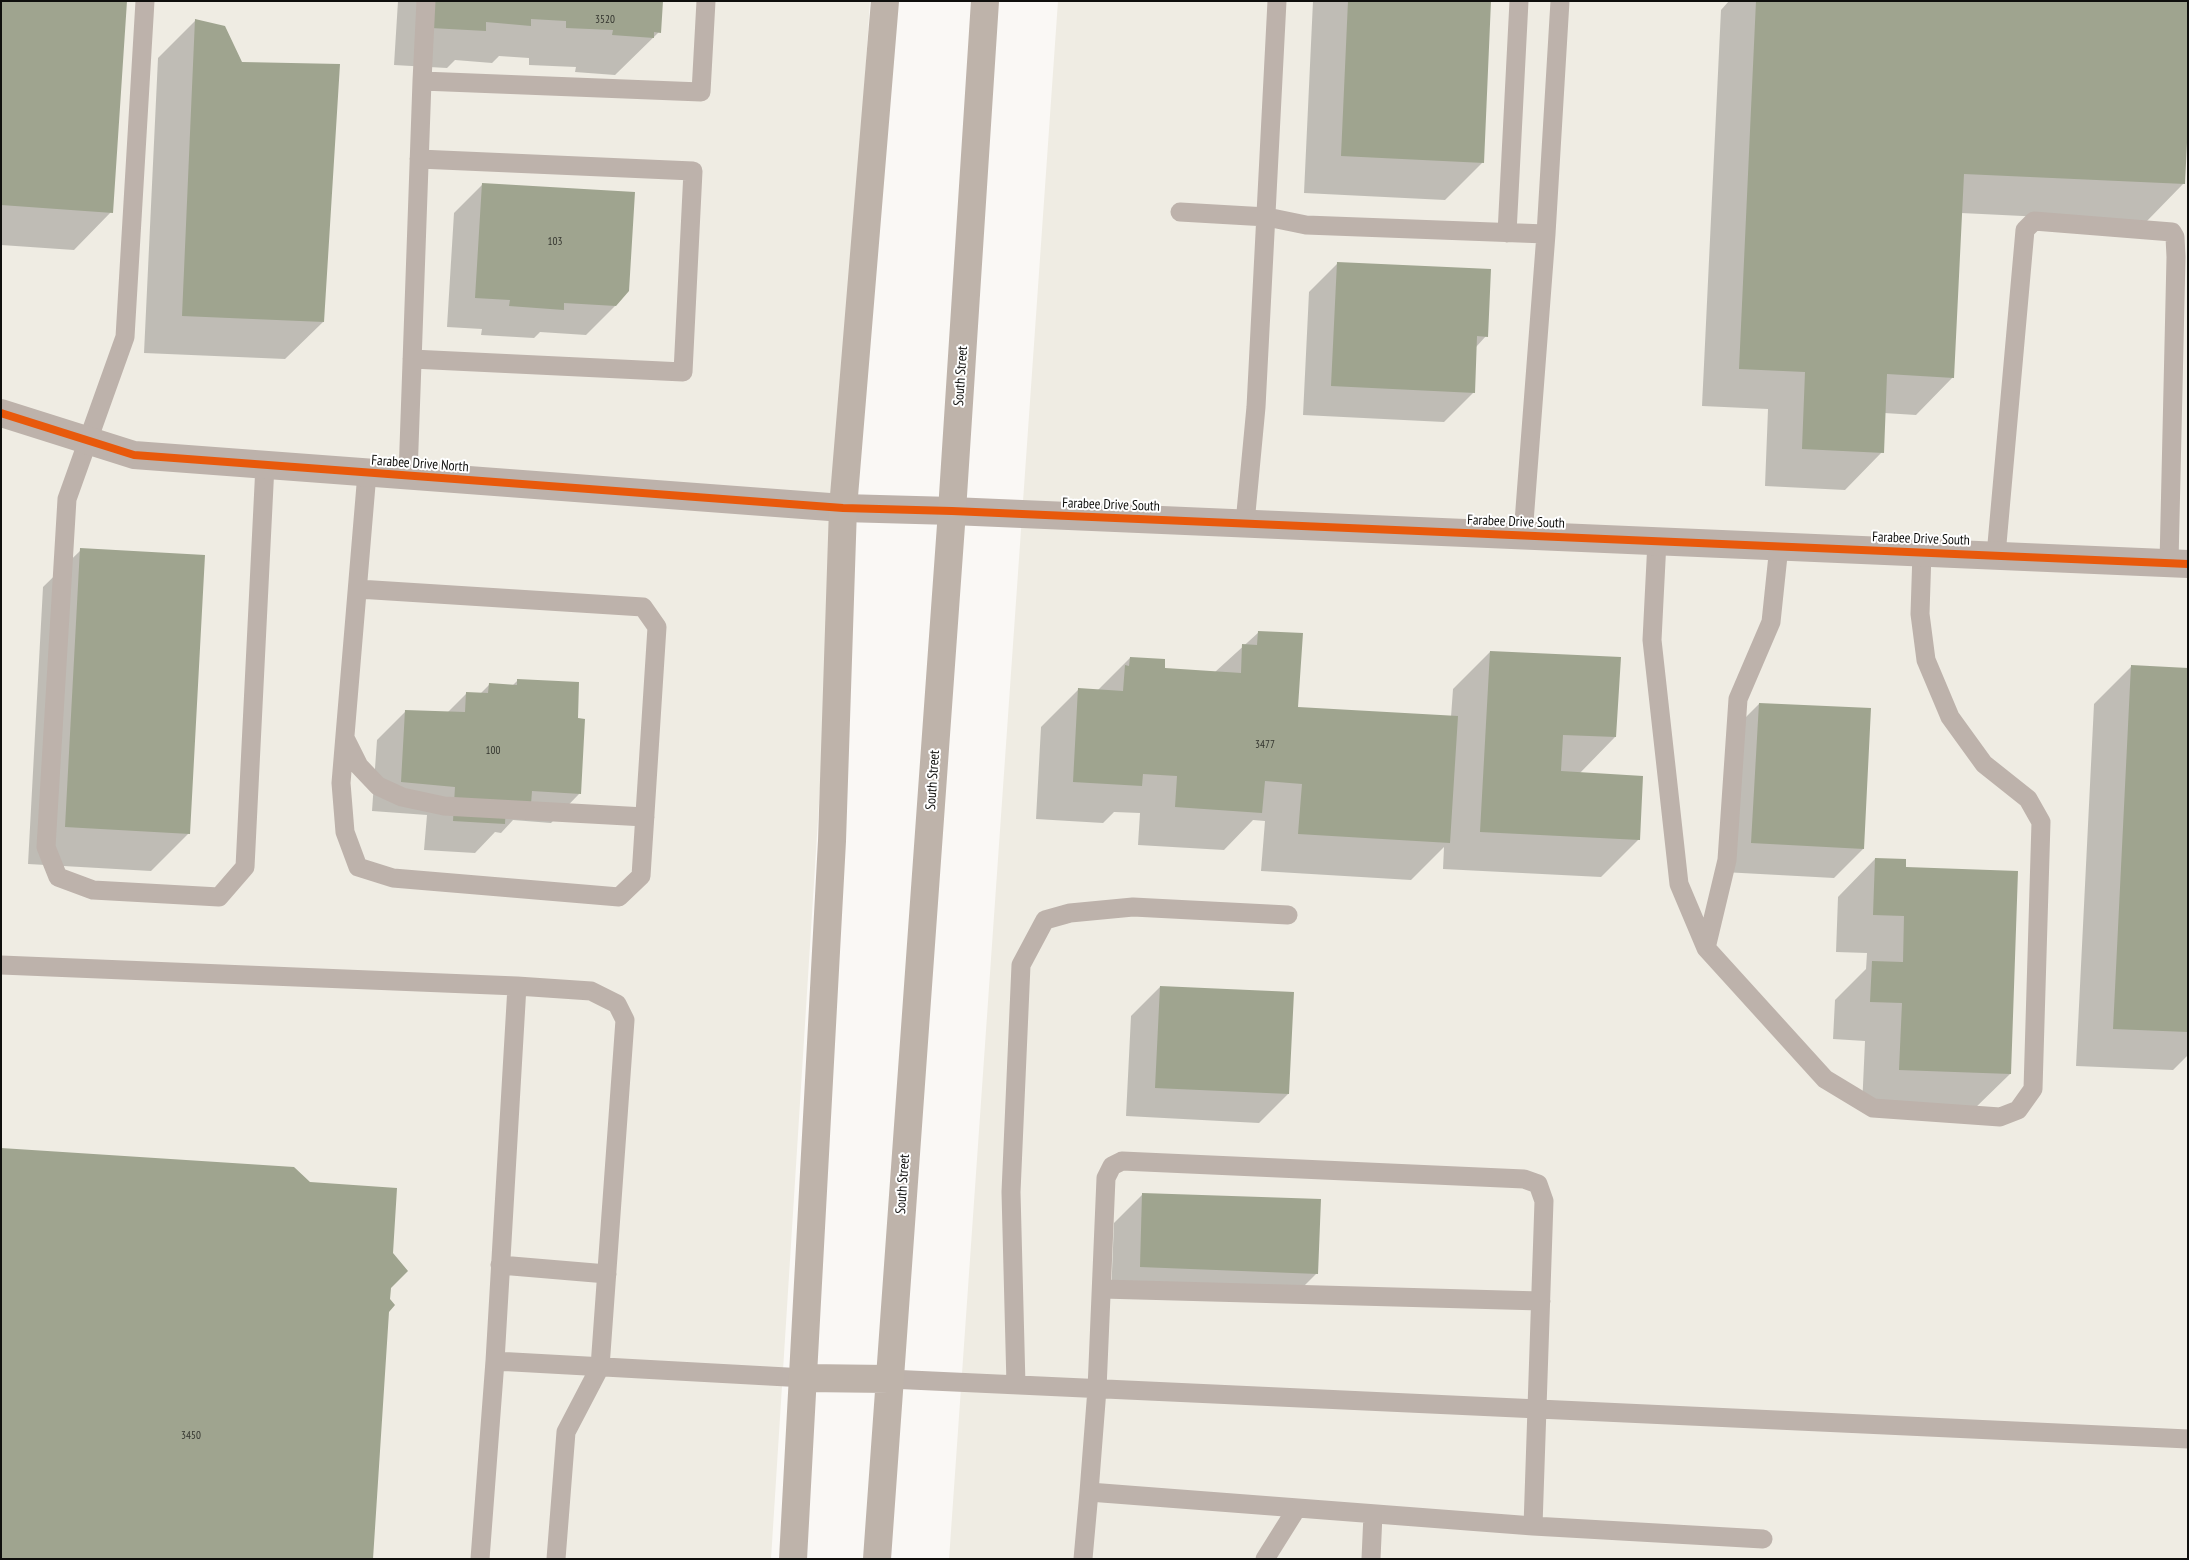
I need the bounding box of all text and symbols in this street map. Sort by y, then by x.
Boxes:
house number: 3520 [595,13,615,27]
house number: 103 [548,235,562,249]
street label: South Street [951,345,971,407]
street label: Farabee Drive North [371,452,469,476]
street label: Farabee Drive South [1062,495,1160,515]
street label: Farabee Drive South [1467,512,1565,532]
street label: Farabee Drive South [1872,529,1970,549]
house number: 3477 [1255,738,1275,752]
house number: 100 [486,744,500,758]
street label: South Street [923,749,943,811]
street label: South Street [893,1153,913,1215]
house number: 3450 [181,1429,201,1443]

